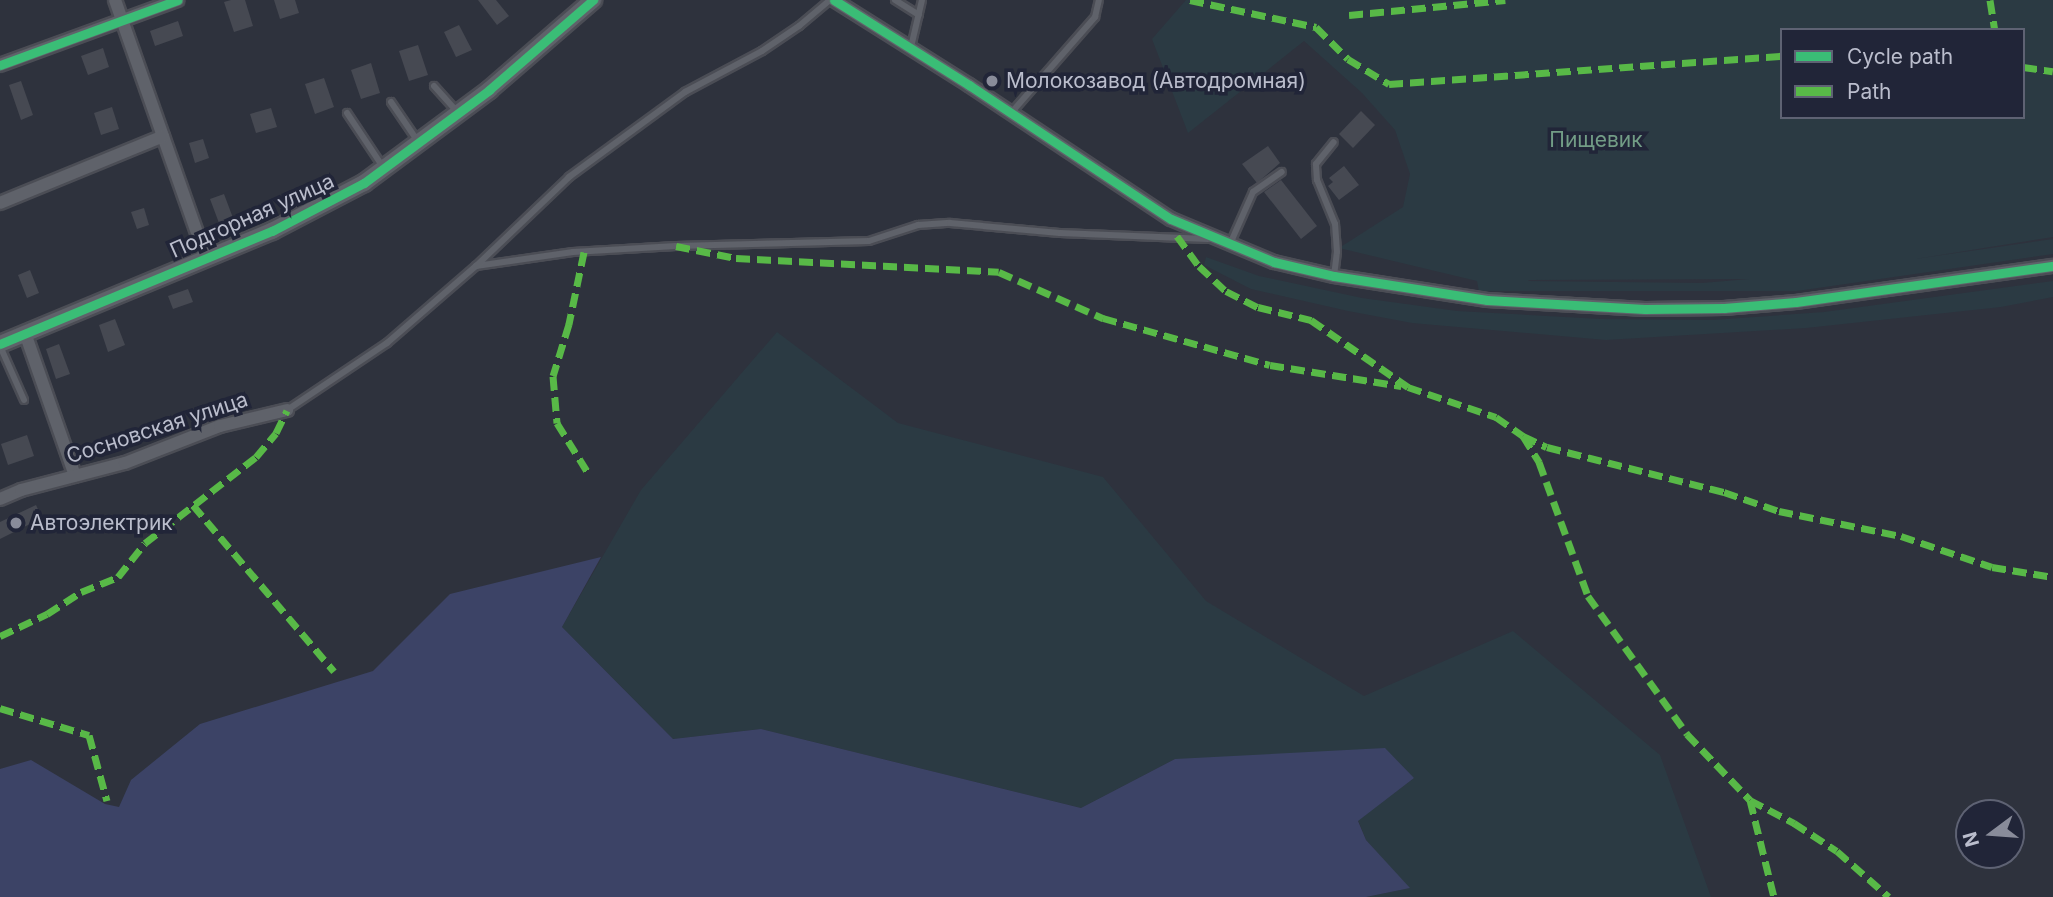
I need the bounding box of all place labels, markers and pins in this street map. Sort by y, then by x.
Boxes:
place label: Молокозавод (Автодромная) [1006,68,1306,94]
marker: Молокозавод (Автодромная) [984,73,1000,89]
place label: Автоэлектрик [30,510,173,536]
marker: Автоэлектрик [8,515,24,531]

